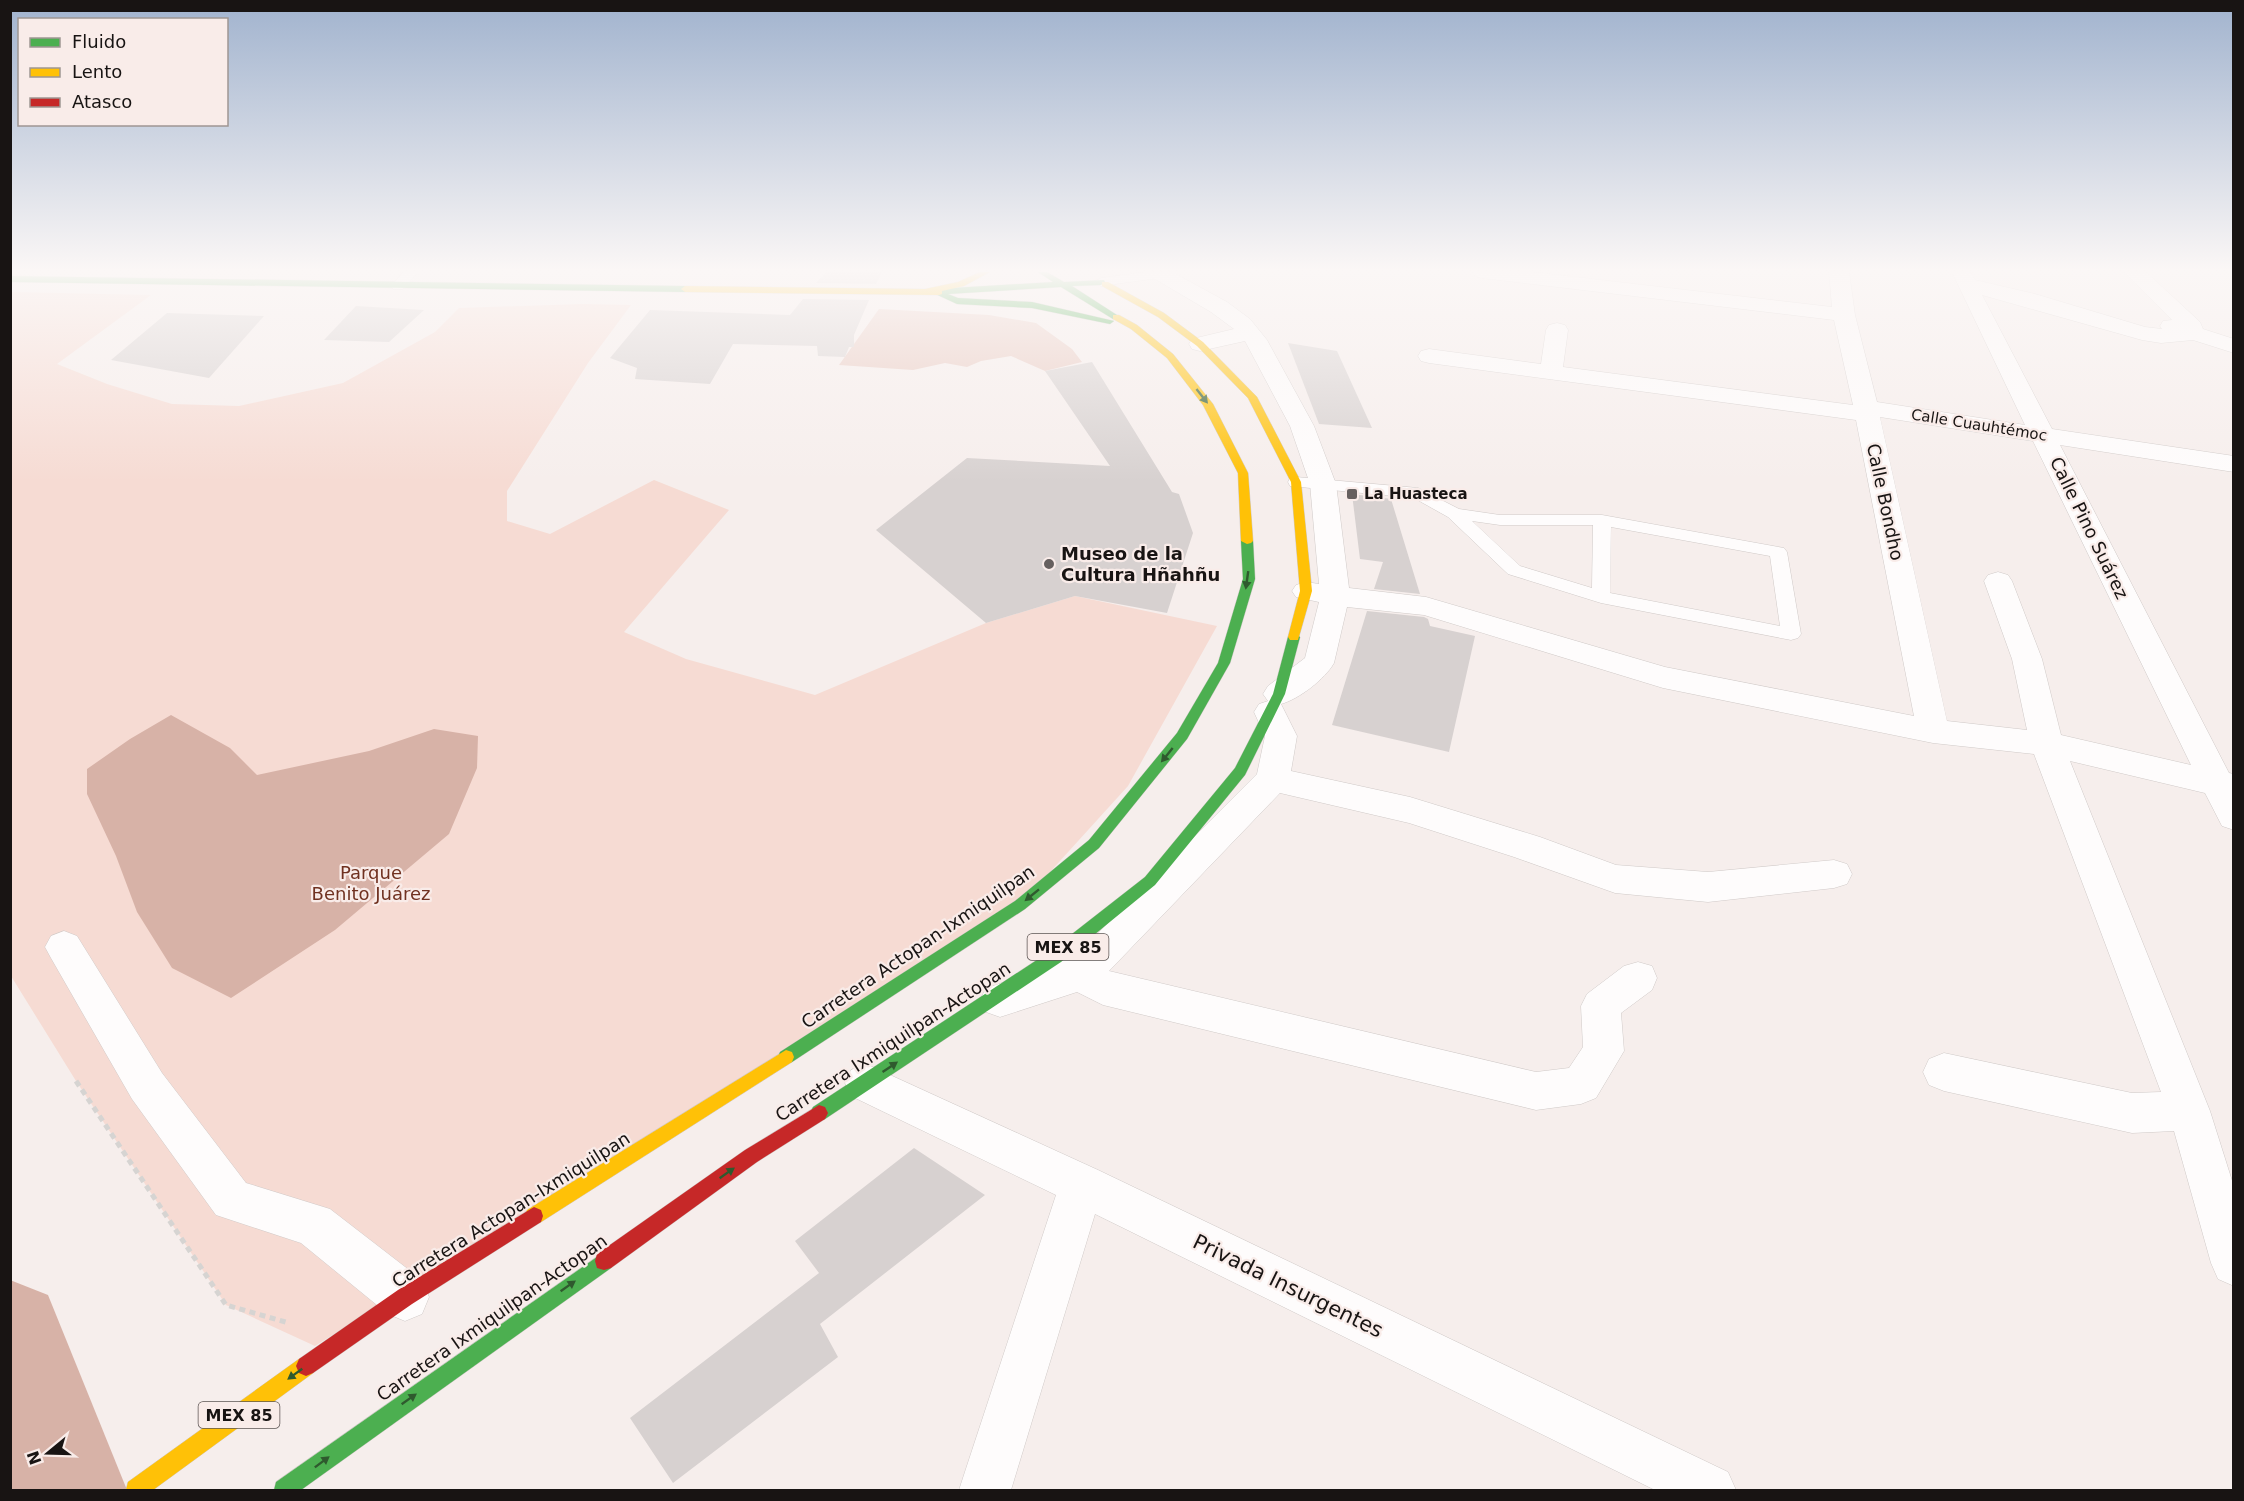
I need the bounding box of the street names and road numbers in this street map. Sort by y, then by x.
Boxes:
street label: Calle Cuauhtémoc [1910,405,2048,445]
street label: Calle Bondho [1863,442,1908,562]
street label: Calle Pino Suárez [2046,453,2133,602]
street label: Carretera Actopan-Ixmiquilpan [797,861,1038,1033]
road number: MEX 85 [1028,934,1108,960]
street label: Carretera Ixmiquilpan-Actopan [771,958,1014,1126]
street label: Carretera Actopan-Ixmiquilpan [388,1127,634,1292]
street label: Privada Insurgentes [1189,1229,1387,1343]
street label: Carretera Ixmiquilpan-Actopan [373,1230,611,1405]
road number: MEX 85 [198,1402,280,1428]

